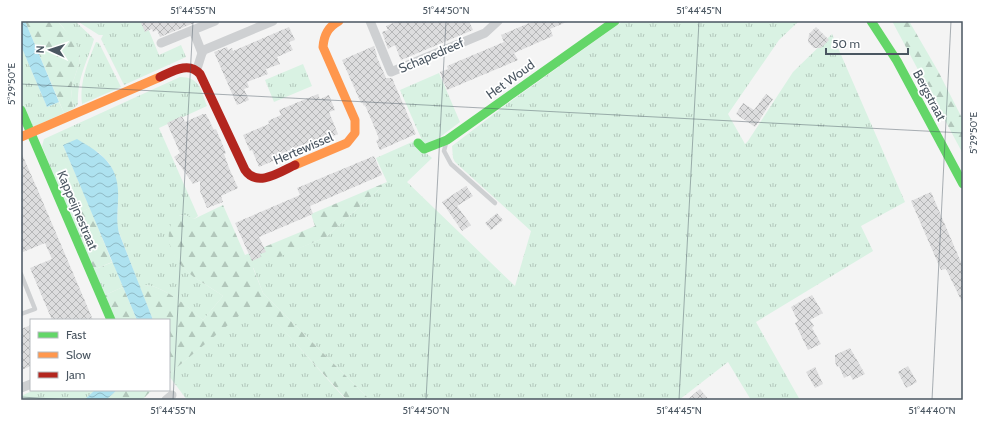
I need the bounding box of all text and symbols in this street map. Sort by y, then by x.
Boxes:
text: 51°44'55"N [170,4,216,17]
text: 51°44'50"N [422,4,470,17]
text: 51°44'45"N [676,4,722,17]
north arrow [30,30,70,70]
scale bar [826,30,908,56]
street label: Schapedreef [396,34,467,76]
text: 50 m [832,36,860,51]
text: N [33,45,47,54]
street label: Het Woud [483,56,537,102]
text: 5°29'50"E [5,62,18,105]
street label: Bergstraat [910,67,950,124]
text: 5°29'50"E [967,111,980,154]
street label: Hertewissel [271,128,335,168]
street label: Kappeijnestraat [53,168,102,253]
legend [30,319,170,391]
text: Fast [66,327,86,342]
text: Slow [66,347,91,362]
text: Jam [65,367,85,382]
text: 51°44'55"N [150,404,196,417]
text: 51°44'50"N [402,404,450,417]
text: 51°44'45"N [656,404,702,417]
text: 51°44'40"N [908,404,956,417]

